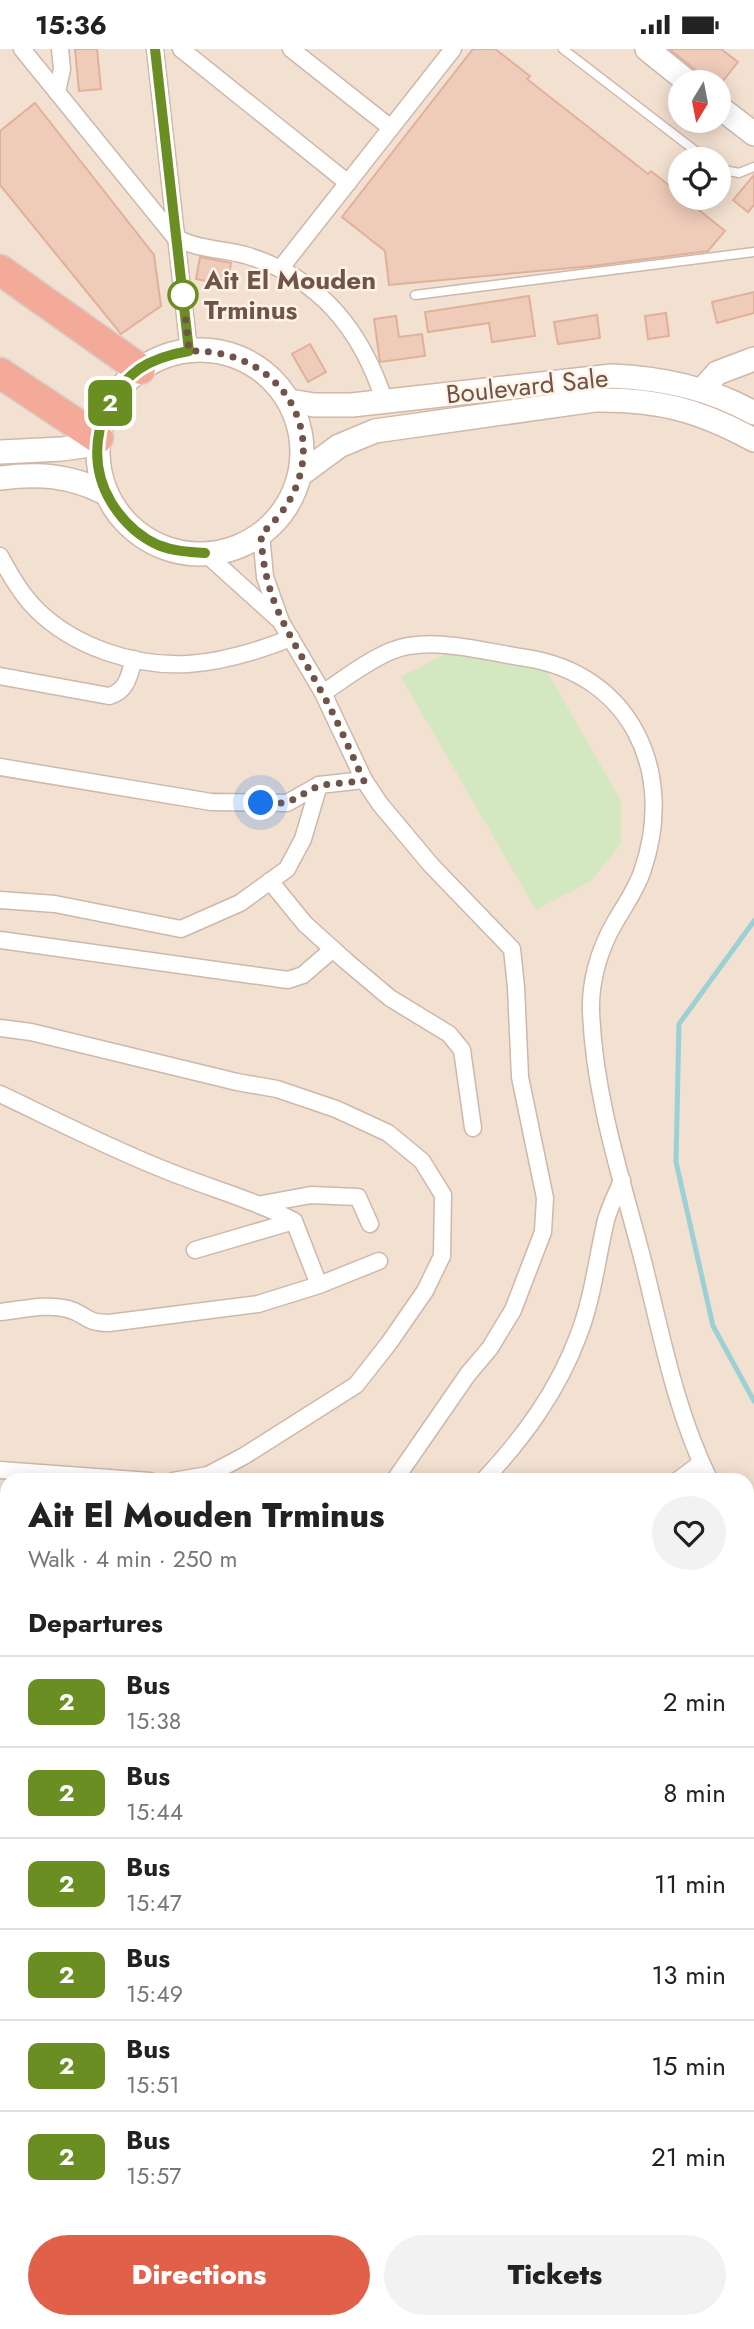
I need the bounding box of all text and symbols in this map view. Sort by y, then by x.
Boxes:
text: 15:36 [35,6,107,44]
north arrow [668,70,732,133]
map controls [668,70,731,210]
button: locate [668,147,731,210]
place label: Ait El Mouden Trminus [203,261,376,329]
marker: Ait El Mouden Trminus [168,280,198,310]
street label: Boulevard Sale [444,359,610,413]
line badge: 2 [87,380,133,426]
text: 2 [102,385,118,420]
your location [243,785,278,820]
text: Ait El Mouden Trminus [28,1492,385,1539]
button: heart [652,1496,726,1570]
text: Walk · 4 min · 250 m [28,1542,237,1576]
text: Departures [28,1604,163,1642]
text: Bus [126,1666,170,1704]
text: 2 min [663,1683,726,1721]
text: 2 [59,1684,74,1719]
text: 15:38 [126,1704,181,1738]
text: Bus [126,1757,170,1795]
text: 8 min [663,1774,726,1812]
text: 2 [59,1775,74,1810]
text: 15:44 [126,1795,183,1829]
text: Bus [126,1848,170,1886]
text: 11 min [654,1865,726,1903]
text: 2 [59,1866,74,1901]
text: 15:47 [126,1886,182,1920]
text: Bus [126,1939,170,1977]
text: 13 min [652,1956,726,1994]
text: 2 [59,1957,74,1992]
text: 15:49 [126,1977,183,2011]
text: Bus [126,2030,170,2068]
text: 15 min [651,2047,726,2085]
text: 2 [59,2048,74,2083]
text: 15:51 [126,2068,180,2102]
text: Bus [126,2121,170,2159]
text: 21 min [651,2138,726,2176]
text: 2 [59,2139,74,2174]
text: 15:57 [126,2159,181,2193]
button: Directions [28,2235,370,2315]
button: Tickets [384,2235,726,2315]

